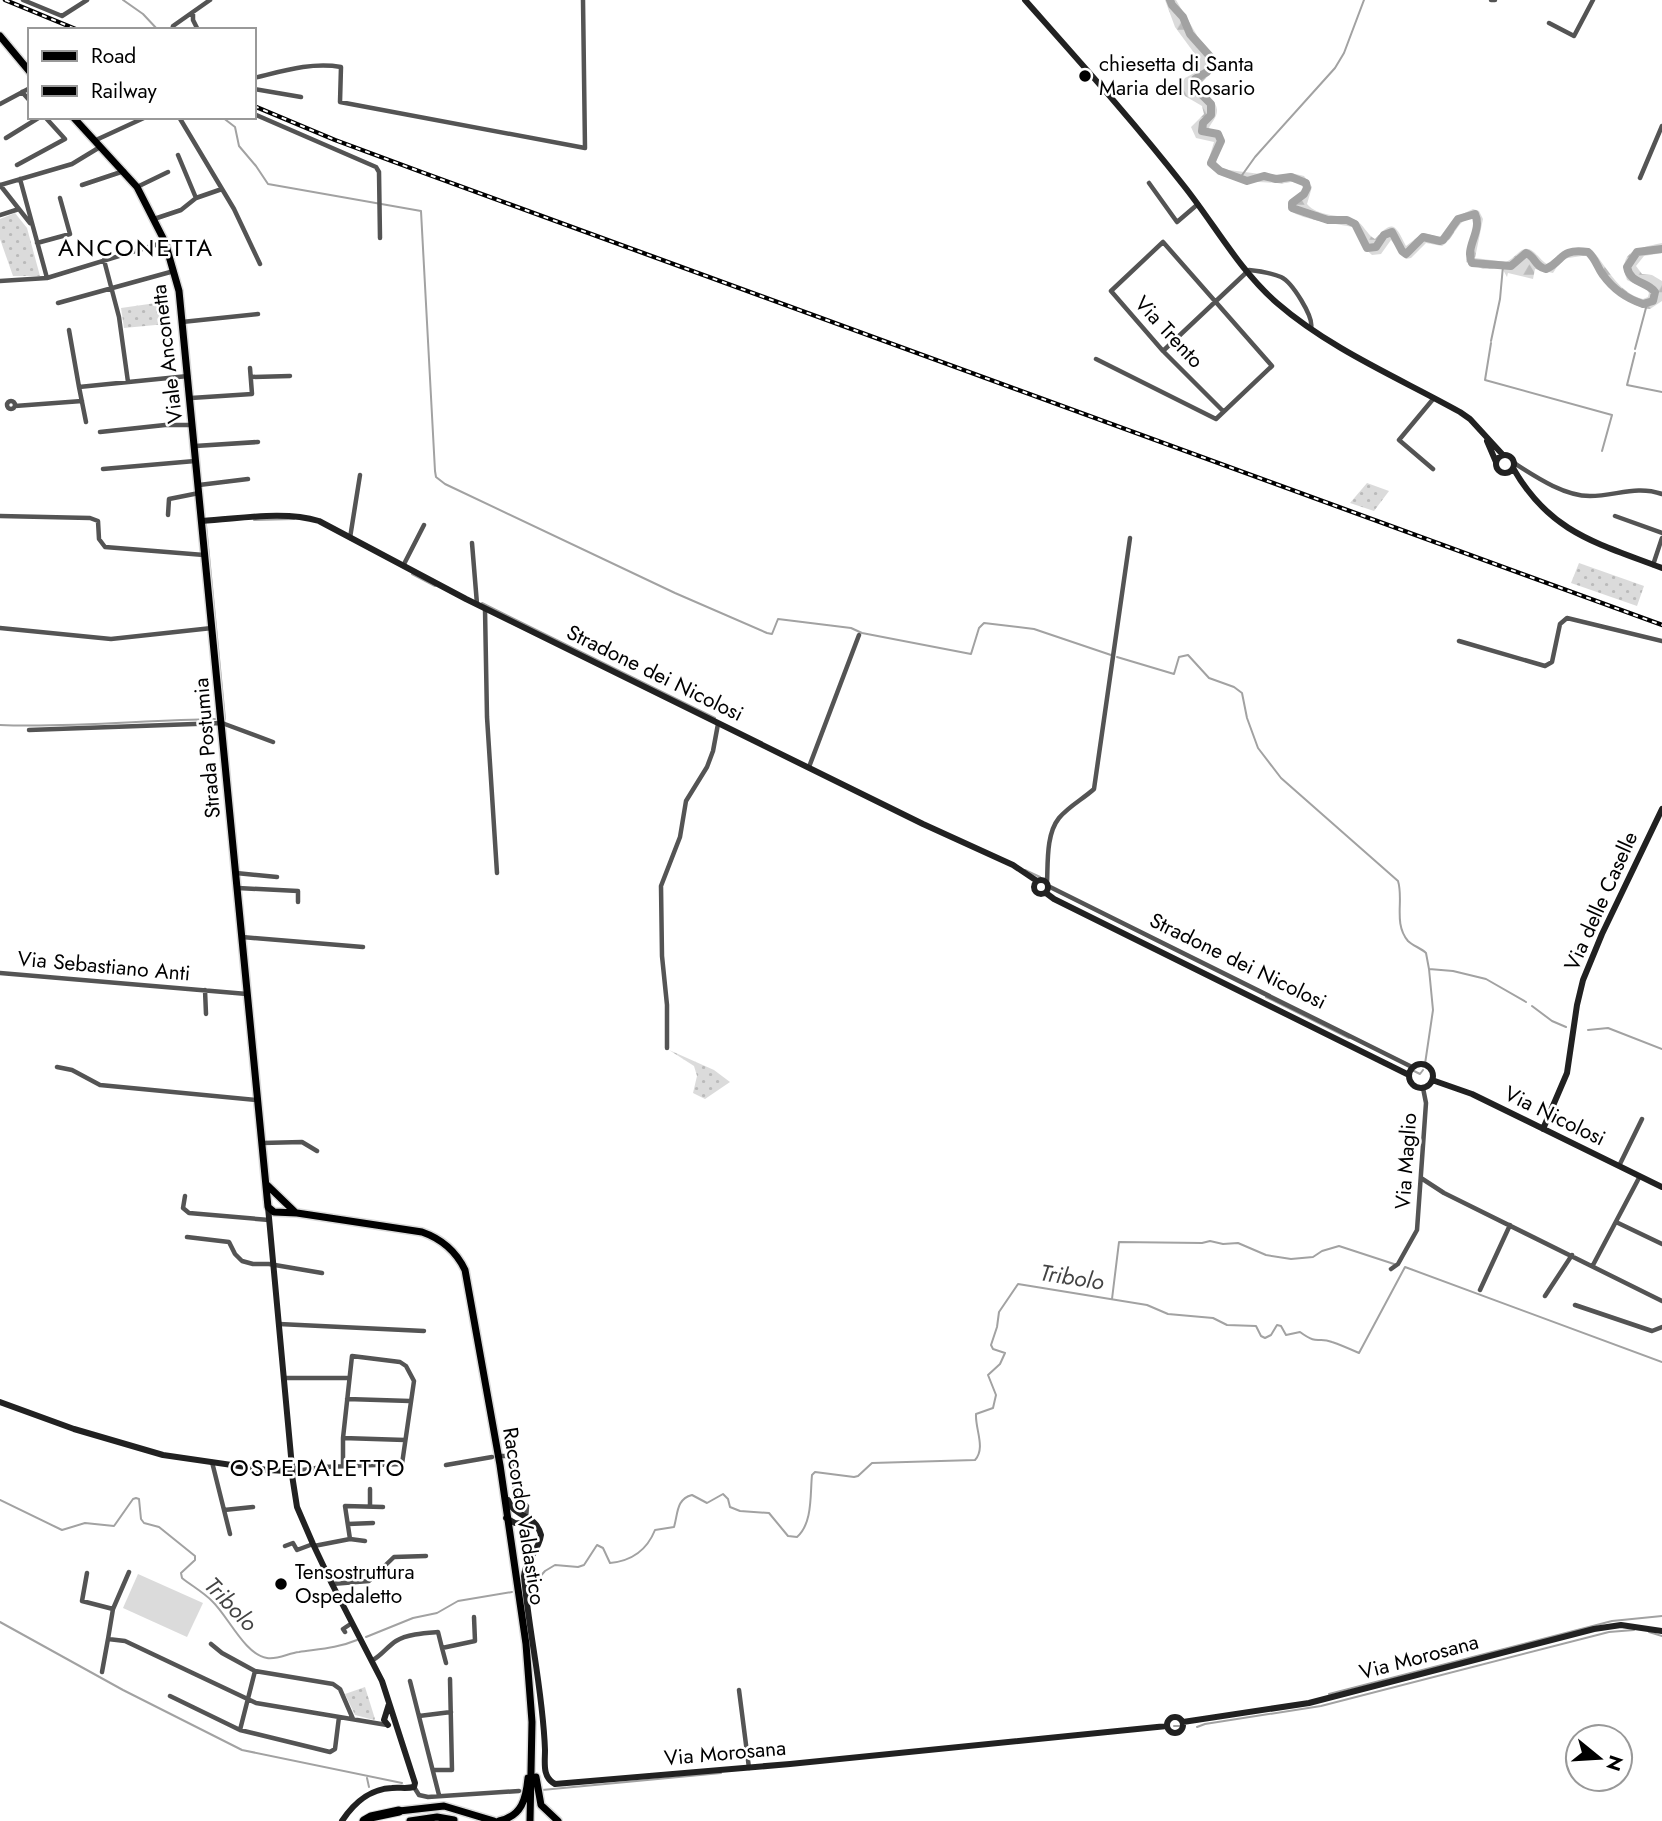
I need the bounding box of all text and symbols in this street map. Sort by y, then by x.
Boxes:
legend [28,28,256,119]
text: Road [91,41,136,71]
place label: chiesetta di Santa Maria del Rosario [1099,49,1255,103]
marker: chiesetta di Santa Maria del Rosario [1077,68,1093,84]
text: Railway [91,76,157,106]
district label: ANCONETTA [58,230,214,265]
street label: Viale Anconetta [144,283,190,425]
street label: Via Trento [1128,289,1210,375]
street label: Stradone dei Nicolosi [561,617,749,729]
street label: Strada Postumia [186,676,228,820]
street label: Via delle Caselle [1557,826,1645,975]
street label: Stradone dei Nicolosi [1144,905,1332,1017]
street label: Via Sebastiano Anti [16,944,192,988]
street label: Via Nicolosi [1499,1079,1611,1153]
street label: Via Maglio [1388,1112,1424,1210]
water label: Tribolo [1038,1255,1107,1299]
street label: Raccordo Valdastico [495,1425,553,1607]
district label: OSPEDALETTO [230,1450,406,1485]
place label: Tensostruttura Ospedaletto [295,1557,415,1611]
water label: Tribolo [196,1569,266,1639]
marker: Tensostruttura Ospedaletto [273,1576,289,1592]
street label: Via Morosana [1356,1627,1482,1687]
north arrow [1564,1723,1634,1793]
street label: Via Morosana [663,1733,787,1773]
text: N [1600,1752,1630,1774]

